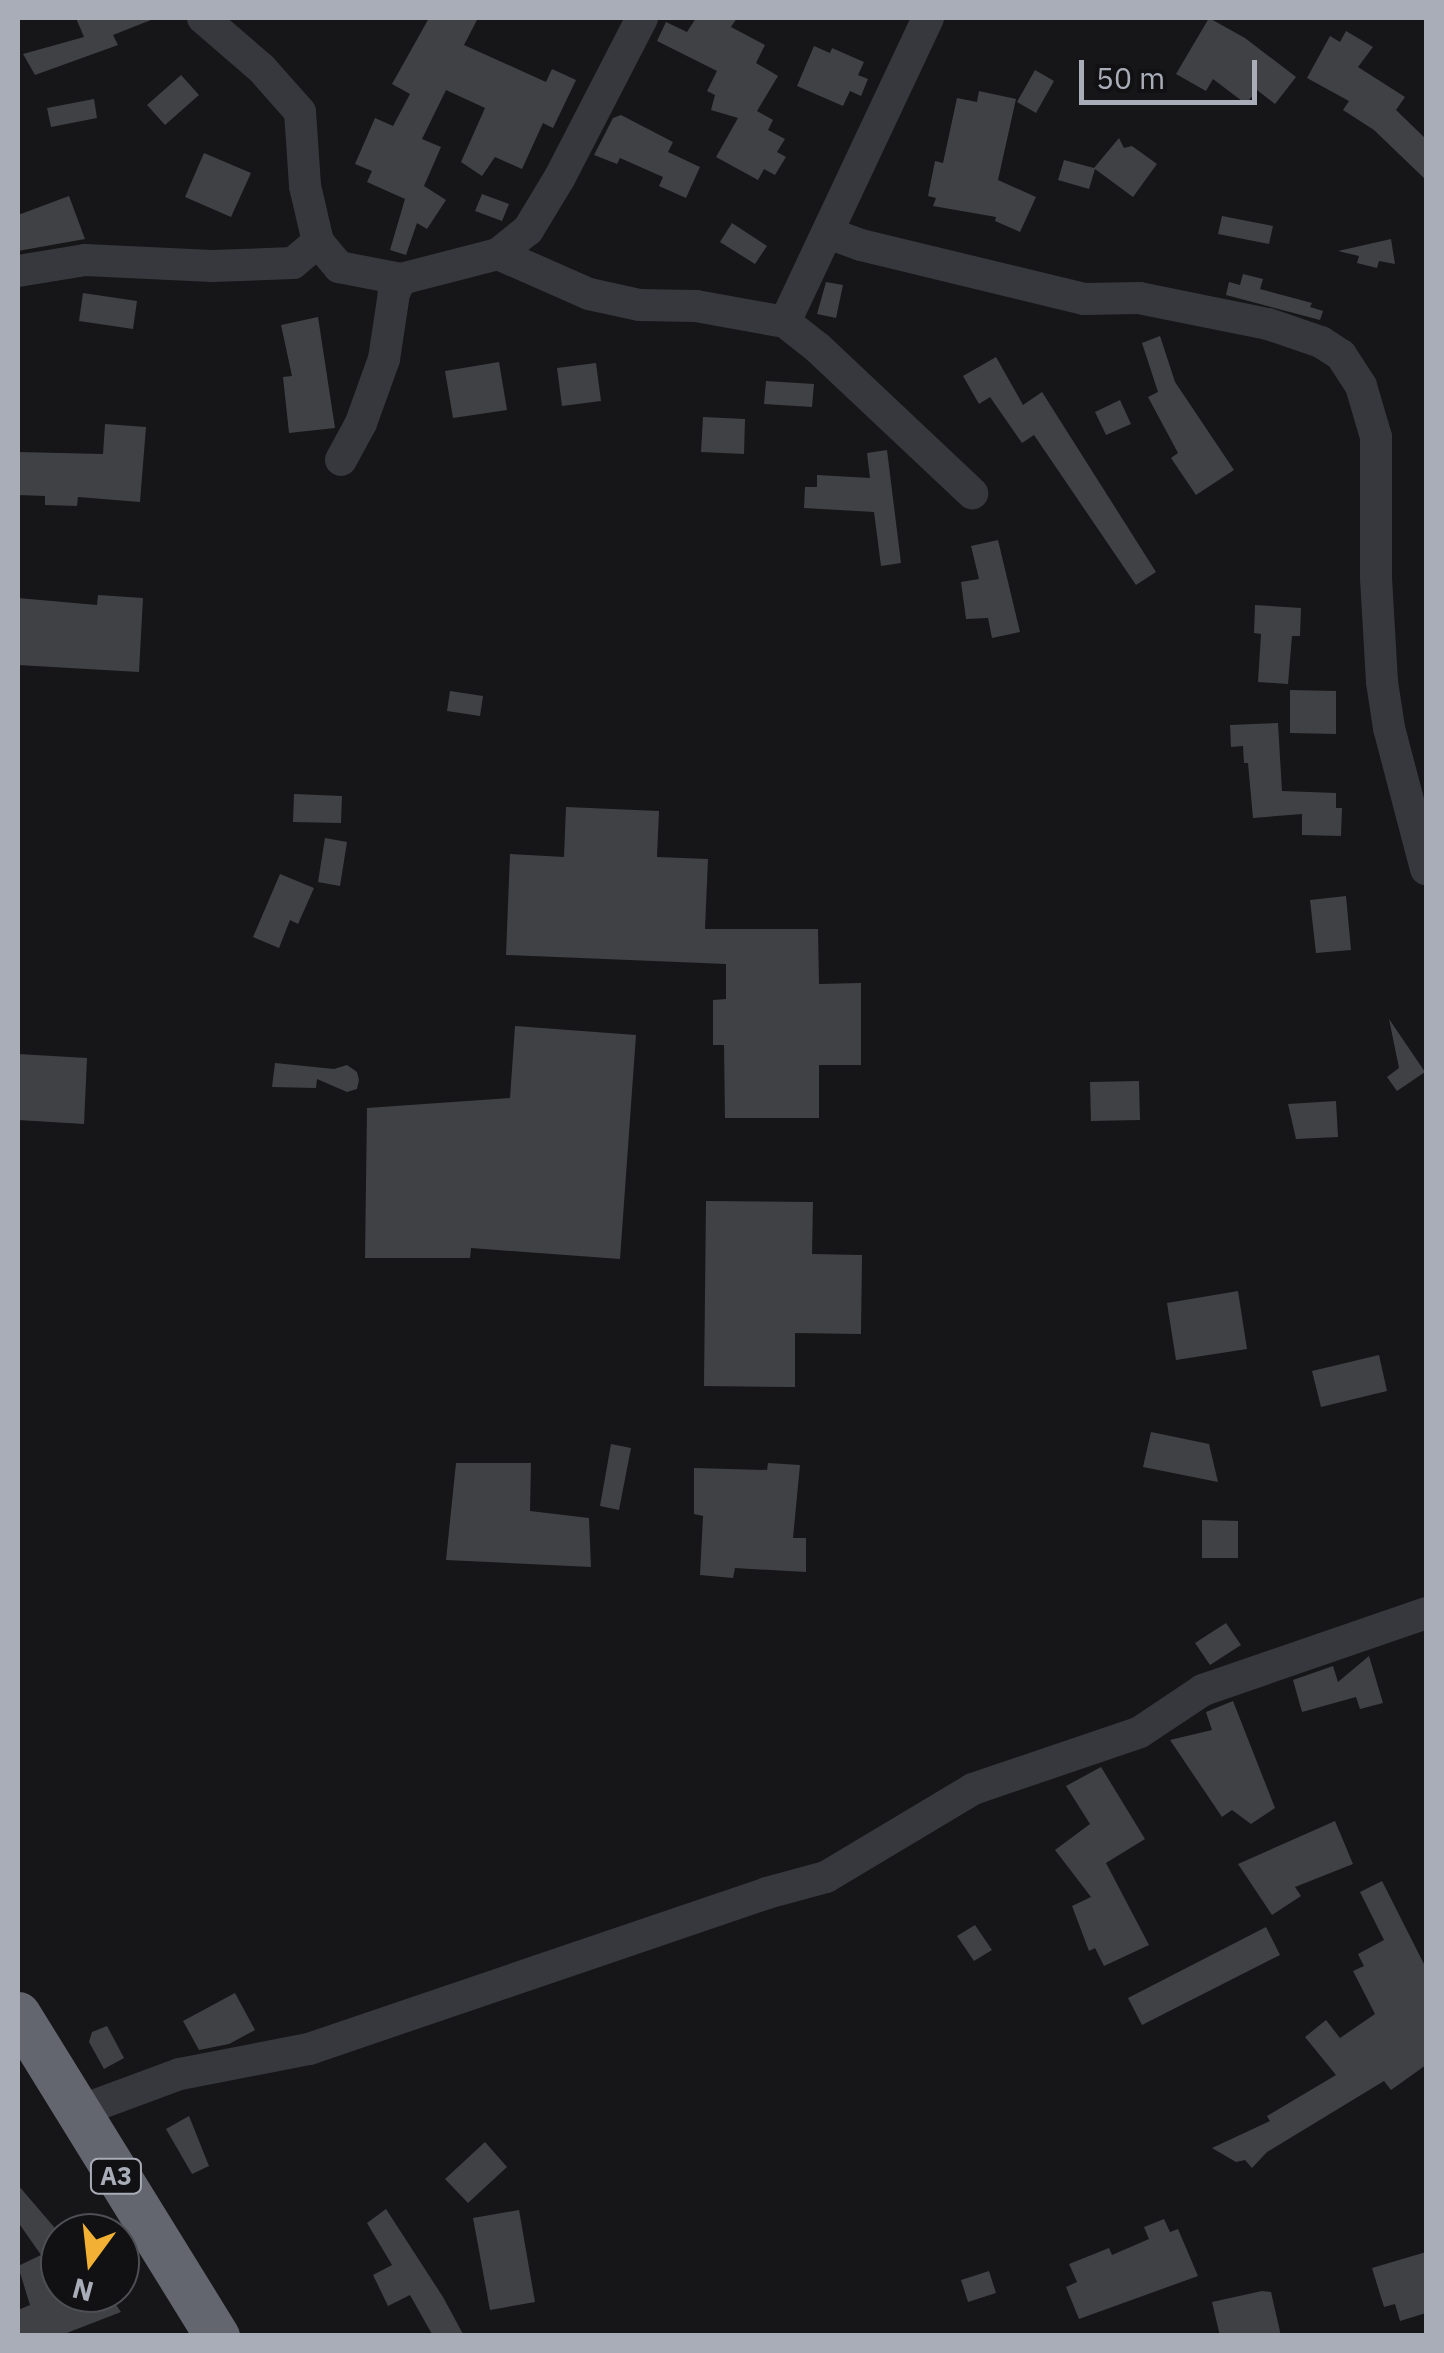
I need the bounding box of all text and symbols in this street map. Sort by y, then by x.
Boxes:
scale bar [1084,40,1262,102]
text: 50 m [1096,58,1165,97]
road number: A3 [88,2156,144,2196]
north arrow [40,2213,140,2313]
text: N [68,2270,97,2311]

